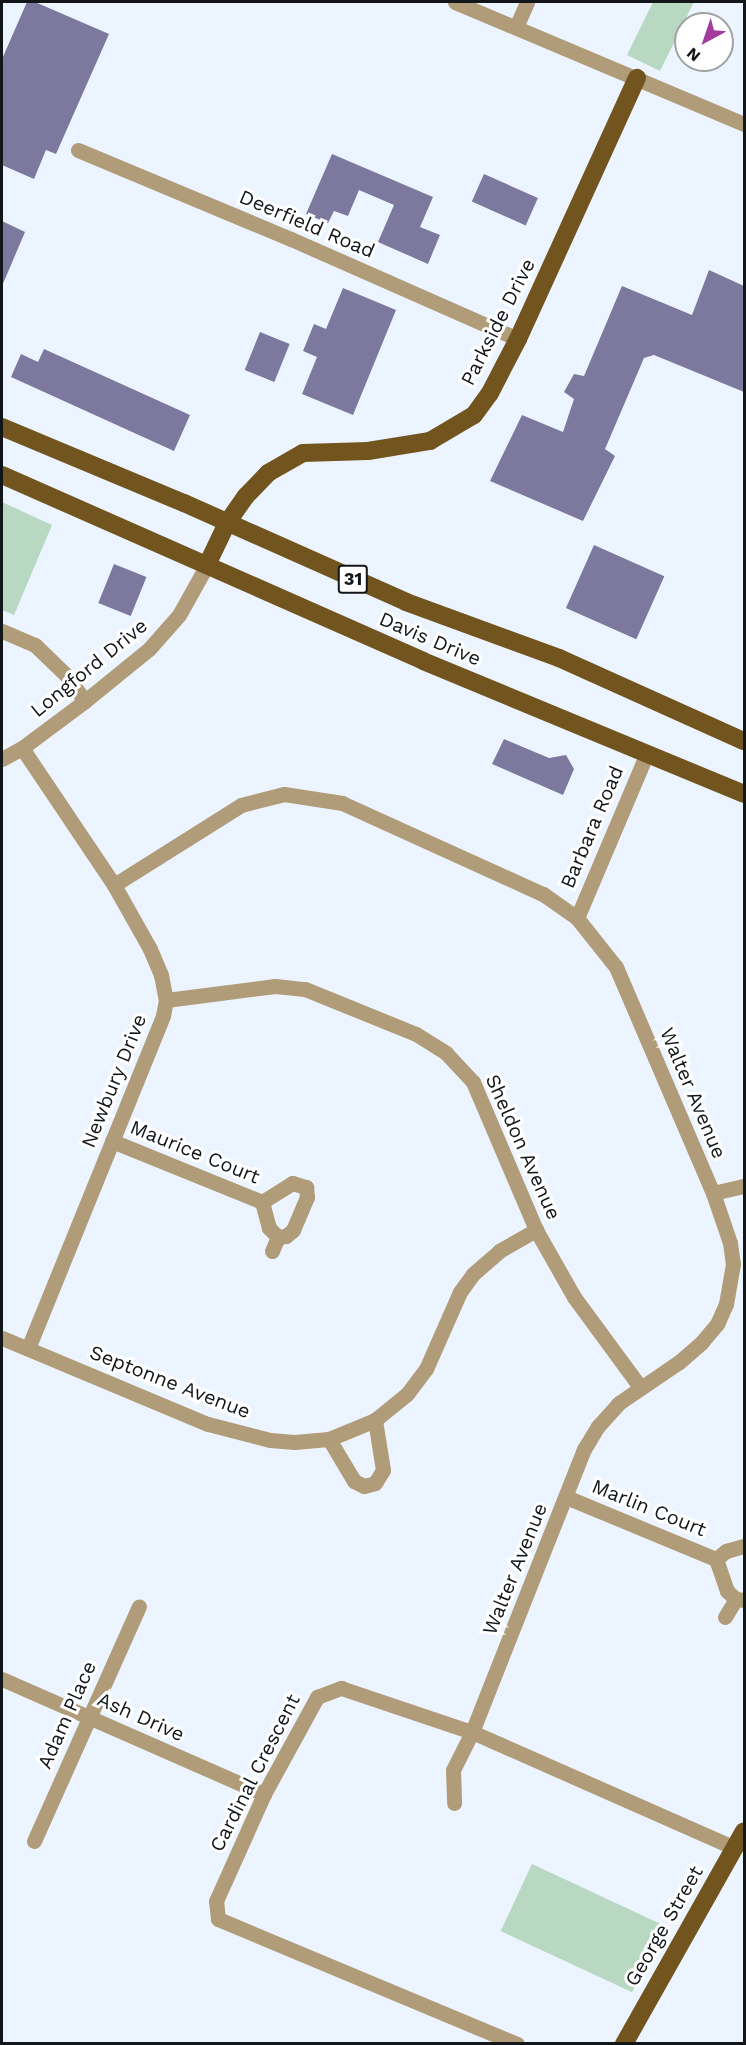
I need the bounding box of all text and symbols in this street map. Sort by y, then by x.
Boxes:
north arrow [674,12,734,72]
text: N [683,44,704,66]
street label: Deerfield Road [236,185,378,263]
street label: Parkside Drive [456,254,540,390]
road number: 31 [336,564,370,594]
street label: Davis Drive [376,607,484,671]
street label: Longford Drive [26,614,152,722]
street label: Barbara Road [555,762,629,892]
street label: Newbury Drive [76,1010,152,1152]
street label: Walter Avenue [654,1023,732,1163]
street label: Sheldon Avenue [480,1070,566,1224]
street label: Maurice Court [127,1115,263,1189]
street label: Septonne Avenue [86,1340,254,1424]
street label: Marlin Court [588,1474,710,1542]
street label: Walter Avenue [477,1499,553,1639]
street label: Adam Place [33,1658,101,1772]
street label: Ash Drive [94,1687,188,1747]
street label: Cardinal Crescent [205,1690,305,1856]
street label: George Street [620,1862,708,1990]

